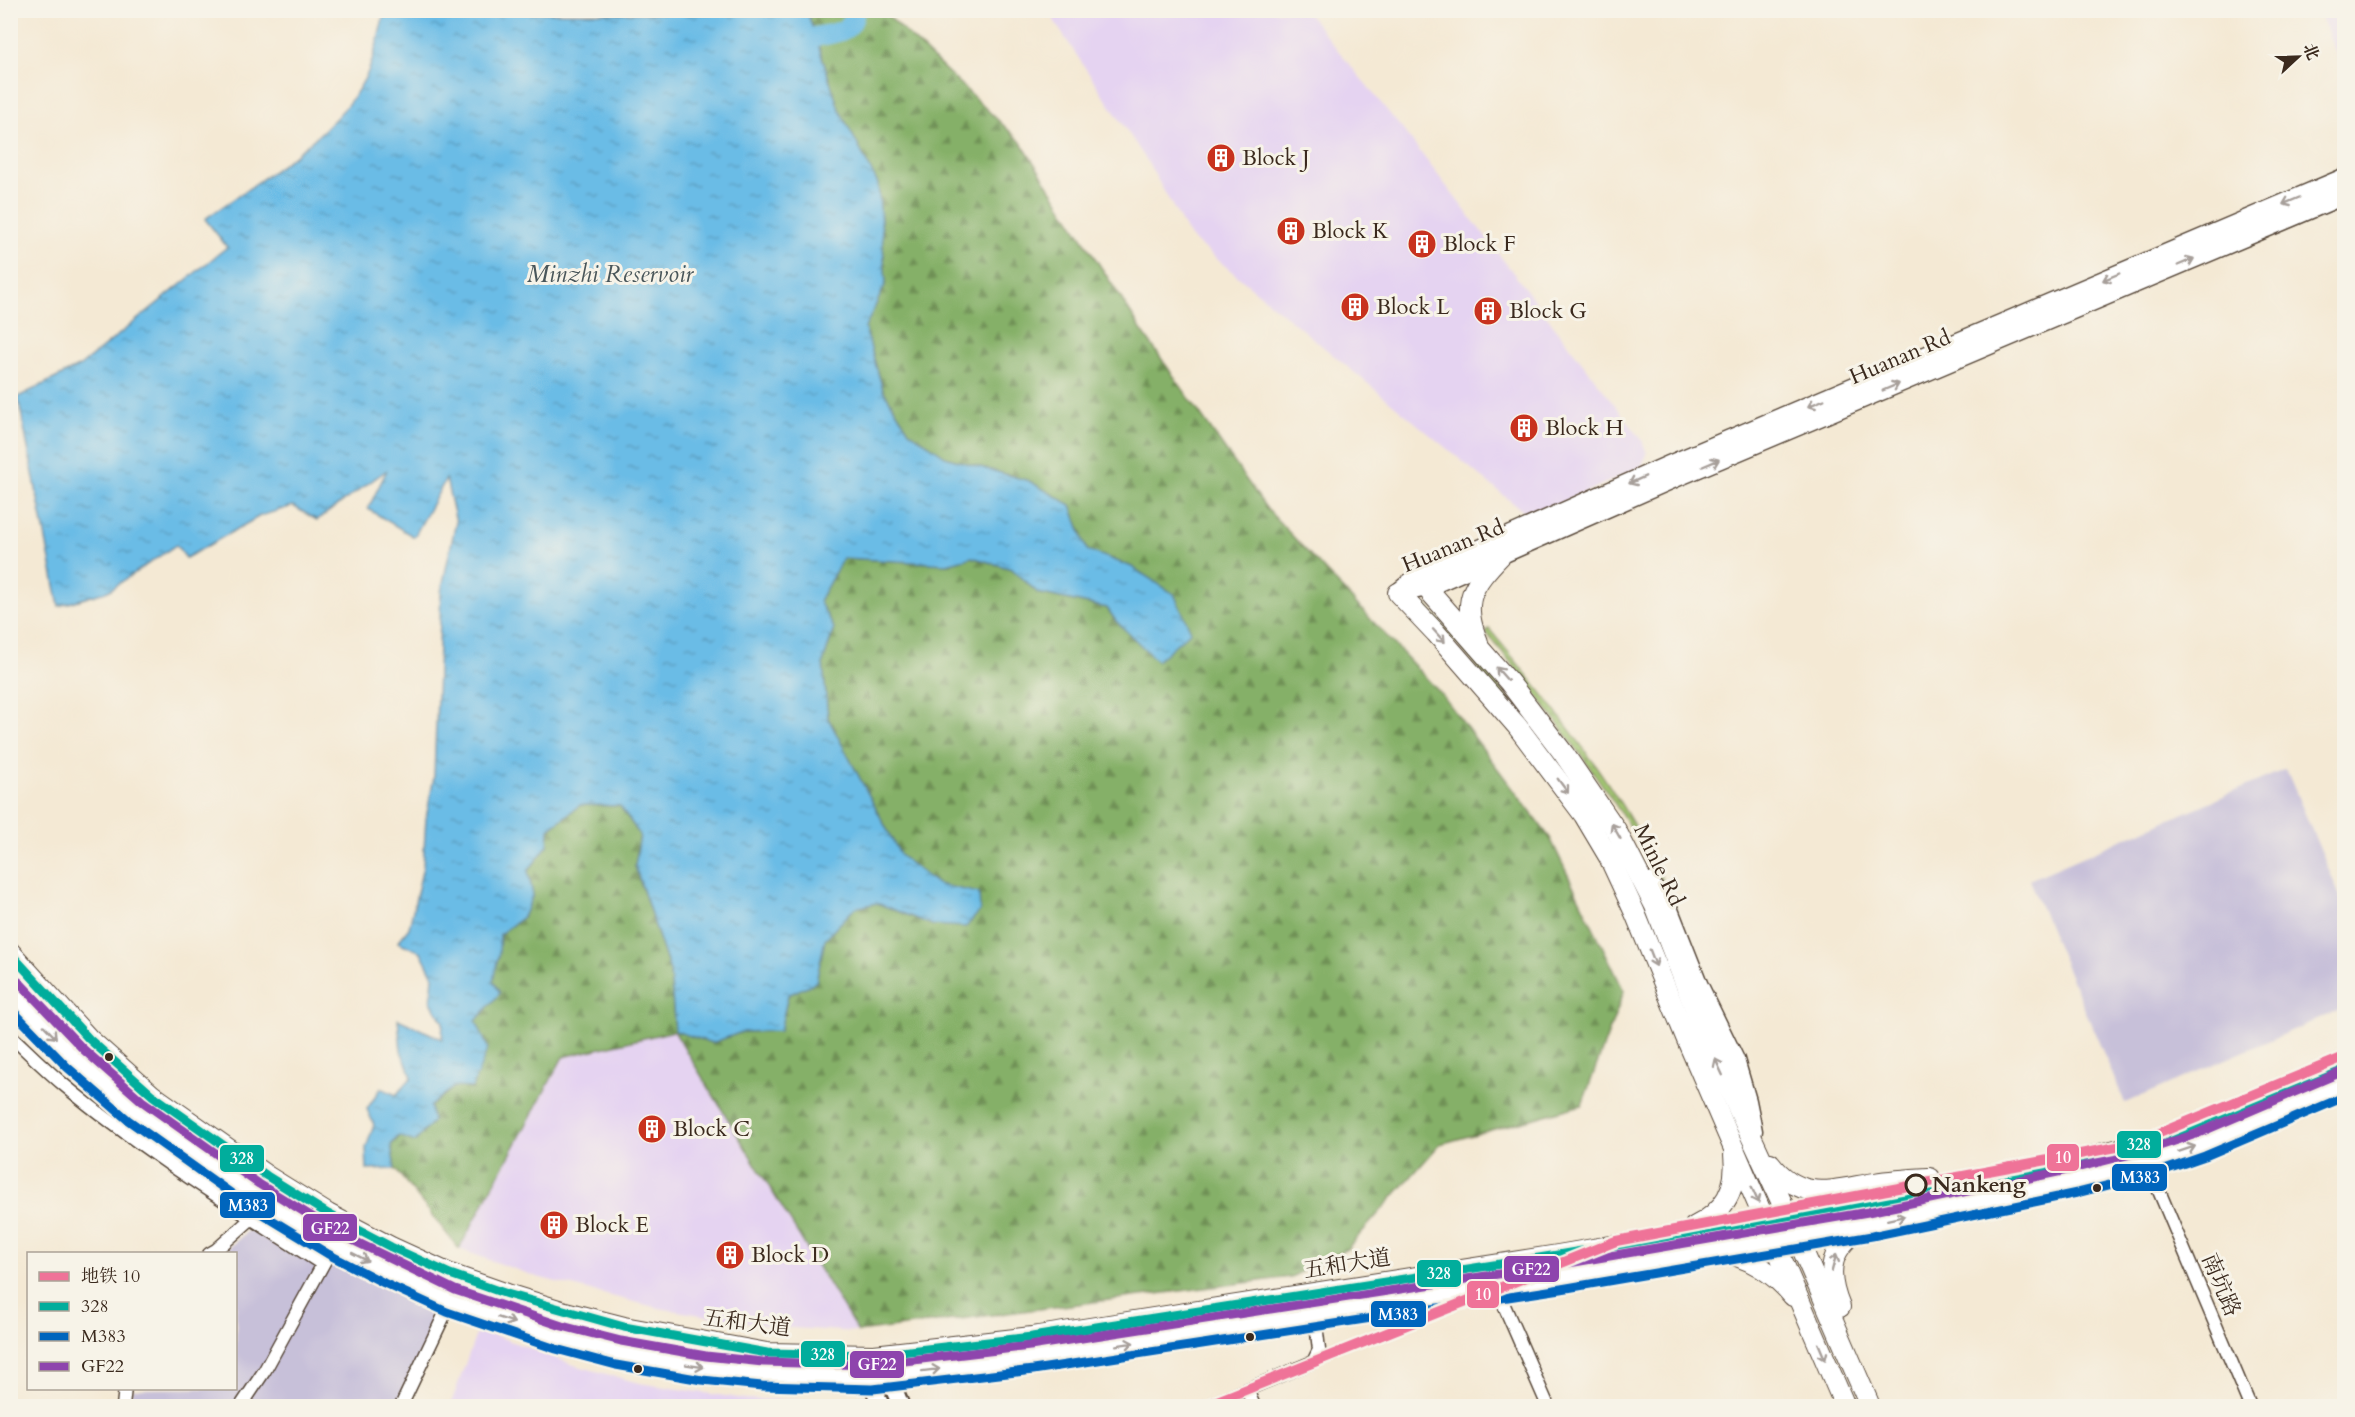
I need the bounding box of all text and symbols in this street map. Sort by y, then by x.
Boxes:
north arrow [2268,27,2328,87]
text: 北 [2298,40,2324,63]
building icon: Block J [1205,142,1237,174]
place label: Block J [1242,143,1310,173]
one-way arrow [2282,195,2300,207]
building icon: Block K [1275,215,1307,247]
place label: Block K [1312,216,1389,246]
building icon: Block F [1406,228,1438,260]
place label: Block F [1443,229,1516,259]
one-way arrow [2177,256,2195,267]
water label: Minzhi Reservoir [527,258,694,291]
one-way arrow [2103,272,2121,283]
building icon: Block L [1339,291,1371,323]
place label: Block L [1376,292,1450,322]
building icon: Block G [1472,295,1504,327]
place label: Block G [1509,296,1587,326]
street label: Huanan Rd [1845,322,1956,392]
one-way arrow [1881,381,1899,392]
one-way arrow [1807,398,1825,409]
building icon: Block H [1508,412,1540,444]
place label: Block H [1545,413,1624,443]
one-way arrow [1701,457,1720,468]
one-way arrow [1628,474,1646,486]
street label: Huanan Rd [1398,512,1509,580]
one-way arrow [1432,628,1446,643]
one-way arrow [1495,667,1509,682]
one-way arrow [1557,777,1569,793]
street label: Minle Rd [1626,819,1692,911]
one-way arrow [1610,823,1622,840]
one-way arrow [1649,948,1660,966]
one-way arrow [43,1025,58,1040]
unlabelled marker [103,1051,115,1063]
one-way arrow [1713,1059,1725,1077]
building icon: Block C [636,1113,668,1145]
place label: Block C [673,1114,750,1144]
line badge: 328 [2116,1130,2162,1159]
text: 328 [2127,1134,2151,1156]
one-way arrow [2178,1142,2196,1153]
line badge: 10 [2046,1143,2080,1172]
line badge: 328 [219,1144,265,1173]
text: 10 [2055,1147,2071,1169]
text: 328 [230,1148,254,1170]
line badge: M383 [2111,1163,2168,1192]
text: M383 [2120,1167,2160,1189]
place label: Nankeng [1932,1170,2027,1200]
marker: Nankeng [1905,1174,1927,1196]
unlabelled marker [2091,1182,2103,1194]
one-way arrow [1750,1185,1761,1204]
line badge: M383 [219,1191,276,1219]
text: M383 [228,1195,268,1217]
building icon: Block E [538,1209,570,1241]
place label: Block E [575,1210,649,1240]
one-way arrow [1886,1212,1905,1223]
line badge: GF22 [302,1213,358,1242]
text: GF22 [311,1218,349,1240]
building icon: Block D [714,1239,746,1271]
place label: Block D [751,1240,829,1270]
street label: 五和大道 [1301,1242,1393,1286]
street label: 南坑路 [2194,1249,2248,1321]
one-way arrow [351,1251,368,1263]
legend [27,1252,237,1390]
one-way arrow [1828,1254,1840,1273]
line badge: GF22 [1503,1255,1560,1283]
line badge: 328 [1416,1259,1462,1288]
text: GF22 [1512,1259,1550,1281]
text: 328 [1427,1263,1451,1285]
text: 地铁 10 [81,1264,140,1289]
line badge: 10 [1466,1280,1500,1309]
text: 10 [1475,1284,1491,1306]
text: 328 [81,1294,109,1319]
line badge: M383 [1370,1300,1427,1328]
street label: 五和大道 [701,1303,793,1343]
text: M383 [1378,1304,1418,1326]
one-way arrow [497,1315,515,1326]
text: M383 [81,1324,126,1349]
unlabelled marker [1244,1331,1256,1343]
one-way arrow [1114,1338,1134,1349]
line badge: 328 [800,1340,846,1368]
one-way arrow [1816,1342,1828,1360]
text: 328 [811,1344,835,1366]
line badge: GF22 [849,1350,905,1379]
text: GF22 [81,1354,124,1379]
text: GF22 [858,1354,896,1376]
one-way arrow [685,1361,705,1372]
unlabelled marker [632,1363,644,1375]
one-way arrow [921,1364,941,1375]

